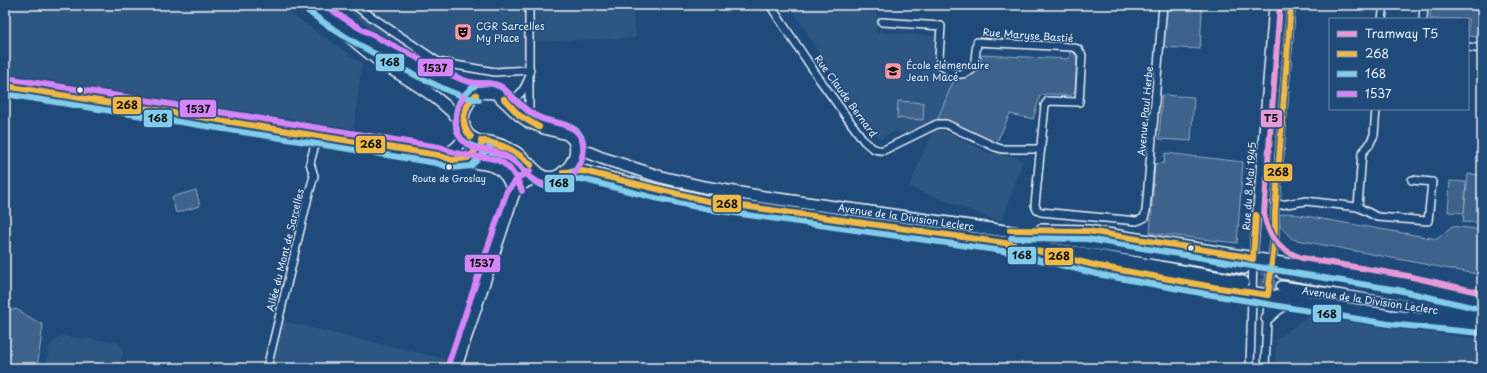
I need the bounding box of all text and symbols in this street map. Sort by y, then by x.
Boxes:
place label: CGR Sarcelles My Place [476,18,545,45]
legend [1329,18,1469,110]
theatre icon: CGR Sarcelles My Place [453,22,473,42]
street label: Rue Maryse Bastié [982,24,1074,46]
text: Tramway T5 [1365,24,1438,42]
text: 268 [1365,44,1389,62]
street label: Rue Claude Bernard [811,52,881,140]
line badge: 168 [375,53,405,72]
text: 168 [380,53,400,70]
place label: École élémentaire Jean Macé [906,57,989,84]
line badge: 1537 [417,58,454,77]
text: 1537 [423,59,447,76]
school or university icon: École élémentaire Jean Macé [883,61,903,81]
text: 168 [1365,64,1386,82]
street label: Avenue Paul Herbe [1133,65,1156,157]
text: 1537 [1365,84,1392,102]
unlabelled marker [75,85,85,95]
line badge: 268 [112,96,142,115]
text: 268 [116,96,138,113]
line badge: 1537 [179,99,217,118]
text: 1537 [186,100,210,117]
line badge: 168 [143,109,173,128]
text: 168 [148,109,168,126]
line badge: T5 [1260,109,1283,128]
text: T5 [1264,109,1278,126]
line badge: 268 [355,135,386,154]
text: 268 [360,135,382,152]
street label: Rue du 8 Mai 1945 [1238,141,1259,231]
marker: Route de Groslay [444,162,454,172]
line badge: 268 [1263,163,1293,182]
text: 268 [1267,163,1289,180]
place label: Route de Groslay [412,171,486,185]
line badge: 168 [544,174,575,193]
text: 168 [549,174,569,191]
street label: Allée du Mont de Sarcelles [262,187,307,313]
line badge: 268 [712,194,742,213]
text: 268 [716,195,738,212]
street label: Avenue de la Division Leclerc [837,199,975,233]
unlabelled marker [1186,243,1196,253]
line badge: 168 [1007,246,1037,265]
text: 168 [1012,246,1032,263]
line badge: 268 [1044,247,1074,266]
text: 268 [1048,247,1070,264]
line badge: 1537 [464,254,501,273]
text: 1537 [470,254,494,271]
street label: Avenue de la Division Leclerc [1301,282,1439,317]
line badge: 168 [1312,304,1342,323]
text: 168 [1317,305,1337,322]

